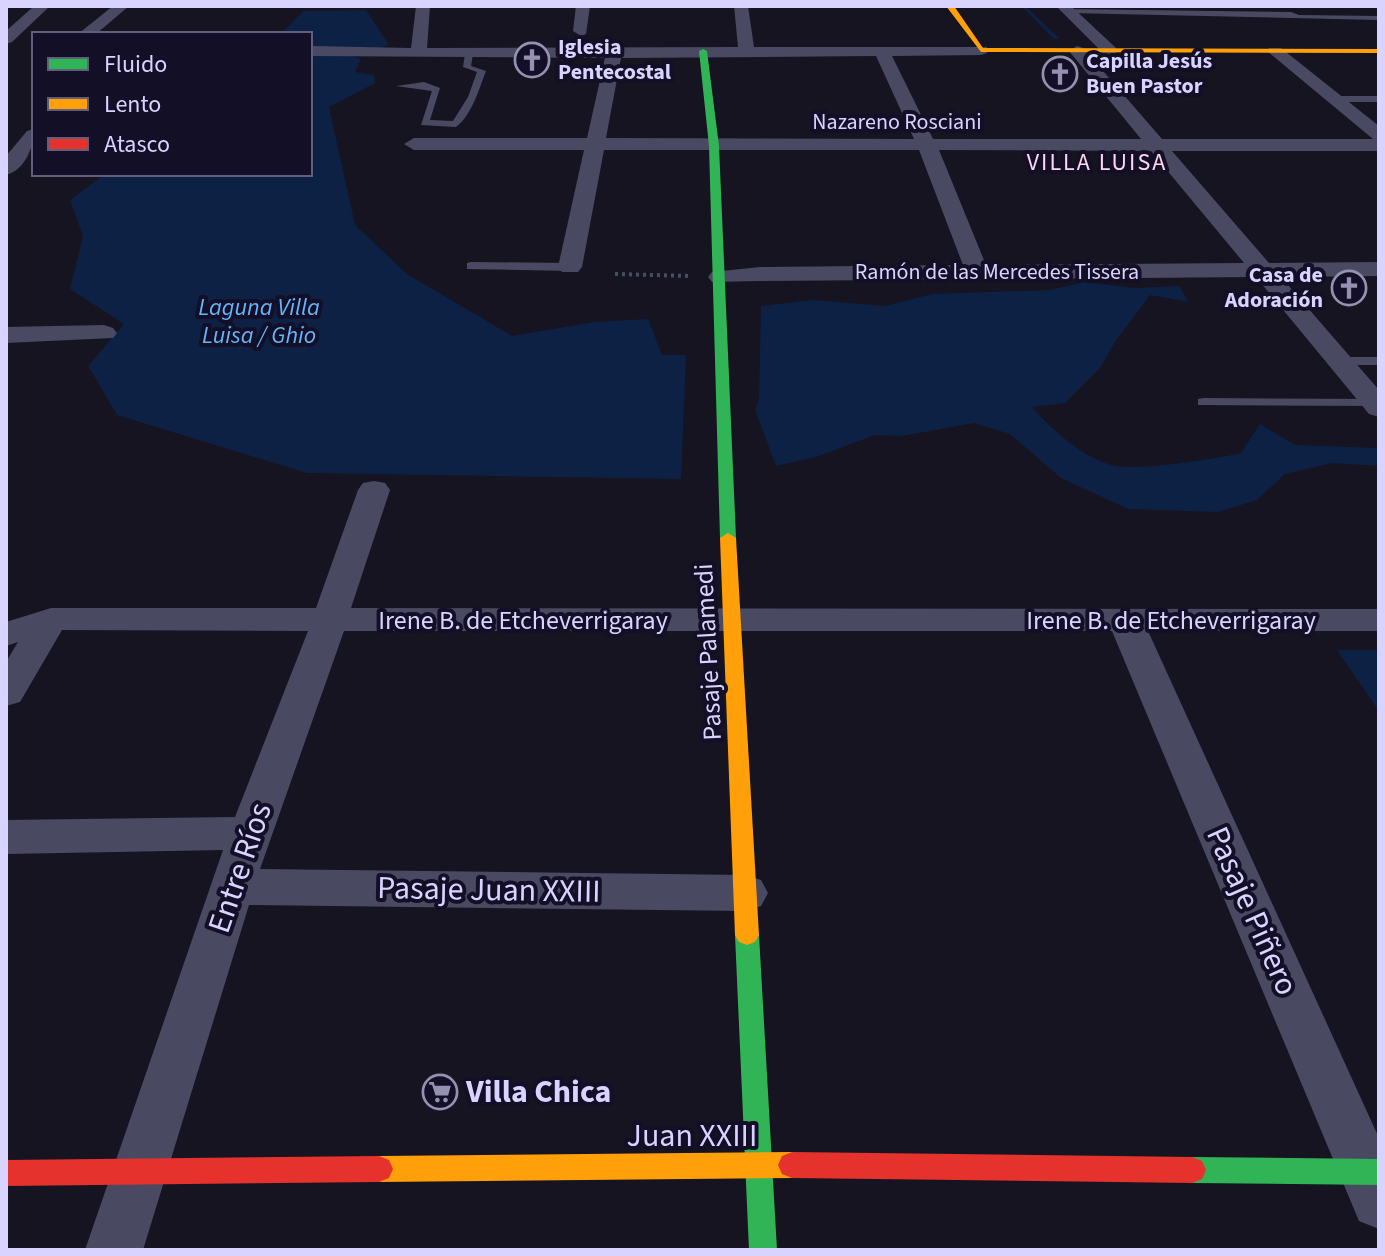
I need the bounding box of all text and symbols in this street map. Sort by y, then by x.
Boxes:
place label: Iglesia Pentecostal [558,31,672,88]
legend [32,32,312,176]
church icon: Iglesia Pentecostal [513,41,551,79]
place label: Capilla Jesús Buen Pastor [1086,45,1212,102]
text: Fluido [104,47,167,82]
church icon: Capilla Jesús Buen Pastor [1041,55,1079,93]
text: Lento [104,87,161,122]
street label: Nazareno Rosciani [812,106,982,138]
text: Atasco [104,127,170,162]
district label: VILLA LUISA [1027,145,1167,180]
street label: Ramón de las Mercedes Tissera [855,256,1139,288]
place label: Casa de Adoración [1224,259,1323,316]
church icon: Casa de Adoración [1330,269,1368,307]
water label: Laguna Villa Luisa / Ghio [198,290,320,353]
street label: Pasaje Palamedi [685,563,731,741]
street label: Irene B. de Etcheverrigaray [378,602,668,639]
street label: Irene B. de Etcheverrigaray [1026,602,1316,639]
street label: Entre Ríos [196,797,284,939]
street label: Pasaje Piñero [1194,819,1310,1003]
street label: Pasaje Juan XXIII [377,865,601,915]
place label: Villa Chica [465,1069,611,1115]
supermarket icon: Villa Chica [421,1073,459,1111]
street label: Juan XXIII [627,1113,757,1159]

